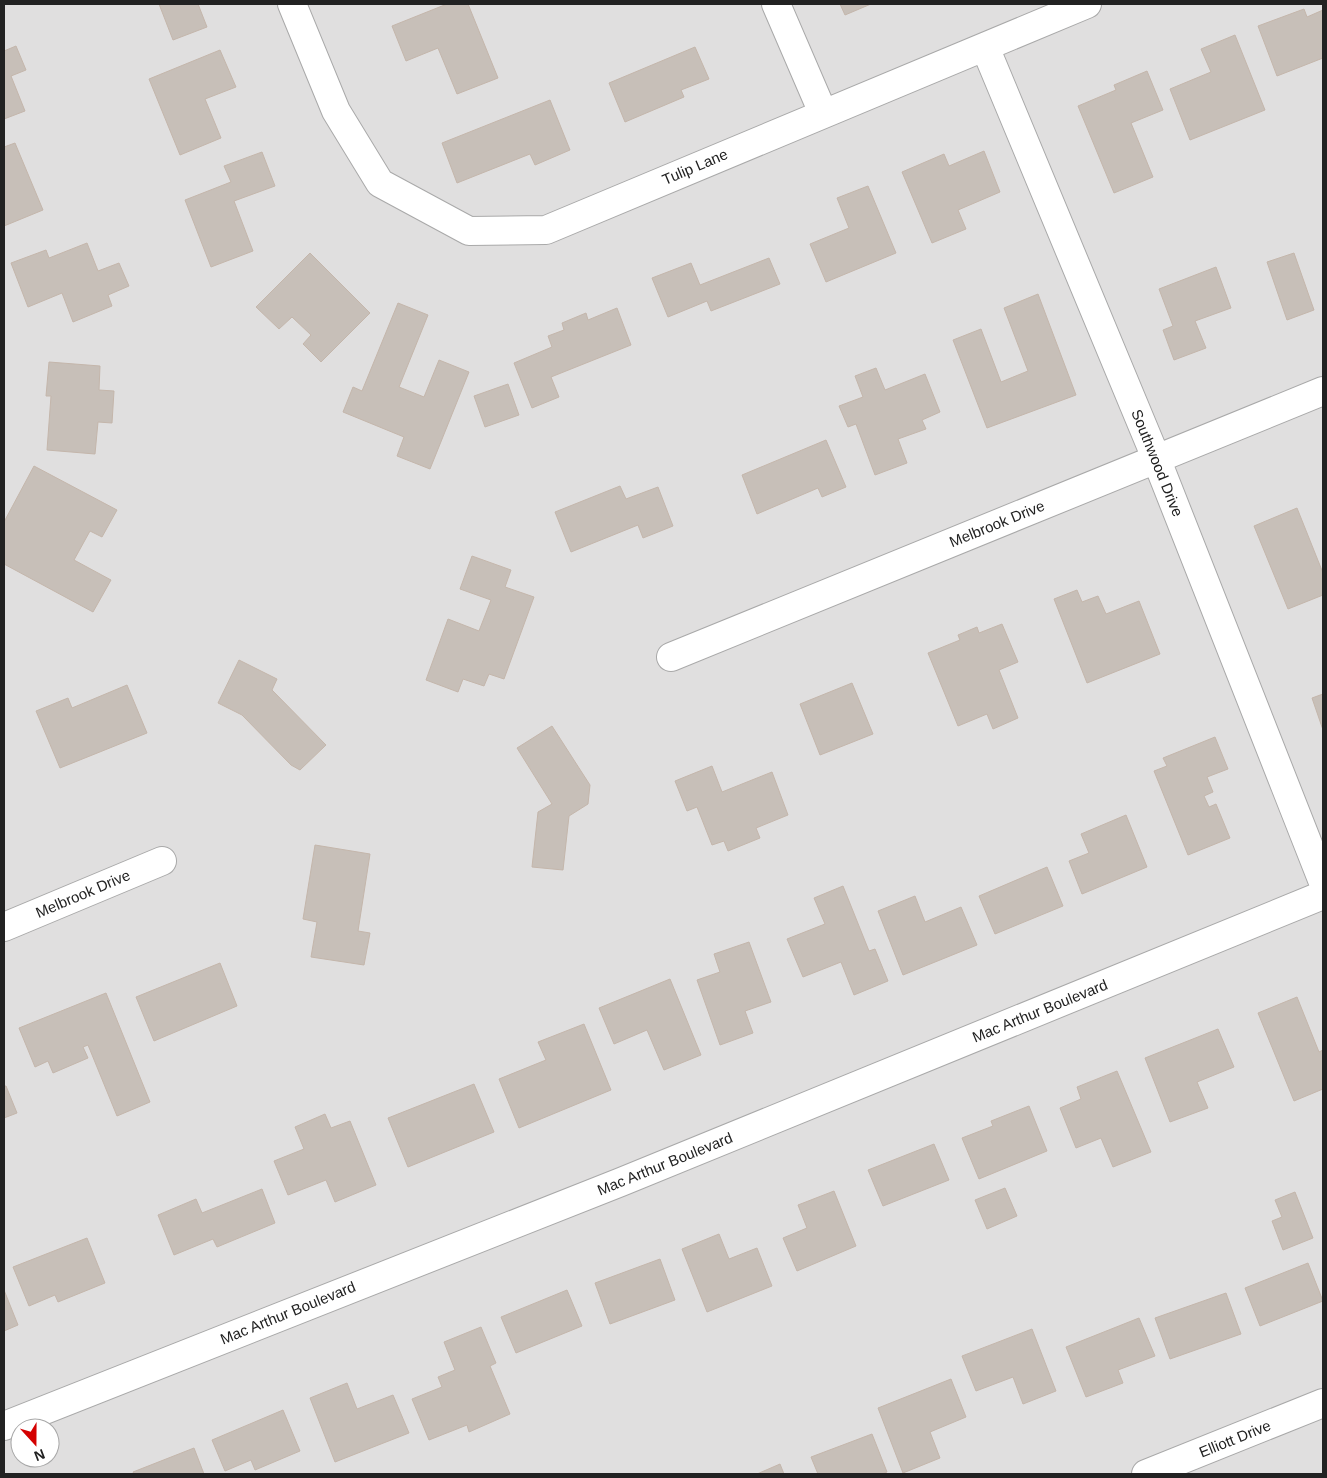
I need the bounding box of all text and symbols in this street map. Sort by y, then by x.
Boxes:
street label: Tulip Lane [659,145,730,188]
street label: Southwood Drive [1128,407,1187,519]
street label: Melbrook Drive [947,497,1047,550]
street label: Melbrook Drive [33,866,133,921]
street label: Mac Arthur Boulevard [970,976,1110,1045]
street label: Mac Arthur Boulevard [595,1129,735,1198]
street label: Mac Arthur Boulevard [218,1278,358,1347]
street label: Elliott Drive [1196,1416,1273,1461]
north arrow [10,1418,60,1468]
text: N [32,1446,47,1464]

